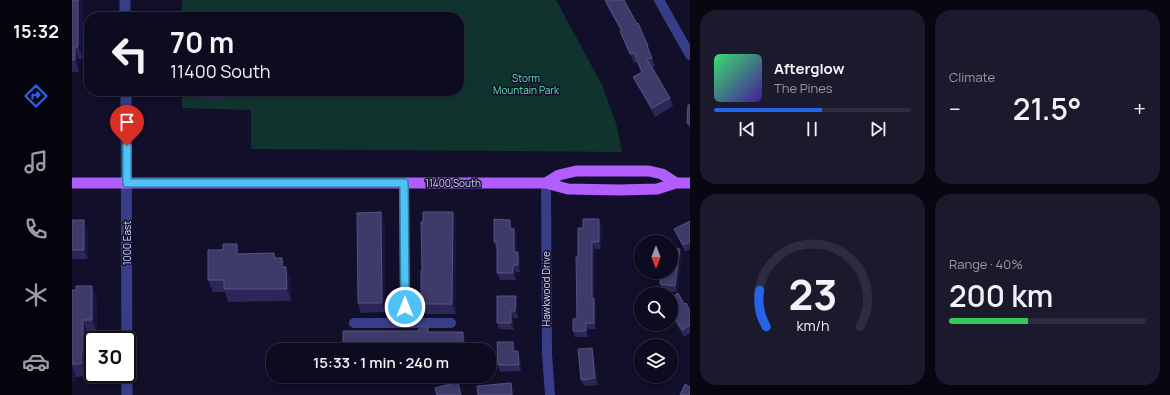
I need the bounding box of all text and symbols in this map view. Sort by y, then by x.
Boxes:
text: 15:32 [13,19,59,43]
text: 70 m [170,23,234,61]
icon: left [104,28,156,80]
text: Afterglow [774,58,845,79]
text: 11400 South [170,59,271,83]
text: Climate [949,68,995,86]
park label: Storm Mountain Park [493,71,560,97]
text: The Pines [774,79,833,97]
icon: directions [22,82,50,110]
text: 21.5° [1013,88,1081,129]
text: − [949,94,961,124]
text: + [1133,94,1146,124]
pin [110,105,144,146]
icon: arrive [116,111,138,133]
icon: previous [736,118,758,140]
icon: pause [801,118,823,140]
icon: next [867,118,889,140]
icon: music [22,148,50,176]
street label: 11400 South [425,176,481,190]
icon: phone [22,215,50,243]
street label: 1000 East [120,221,134,265]
north arrow [634,235,678,279]
map controls [634,235,678,383]
street label: Hawkwood Drive [539,251,553,327]
text: Range · 40% [949,255,1023,273]
text: 23 [788,266,837,322]
text: 200 km [949,275,1053,316]
icon: climate [22,281,50,309]
position arrow [384,286,426,328]
button: search [634,287,678,331]
text: km/h [796,316,829,335]
speed limit sign: 30 [84,331,136,383]
button: layers [634,339,678,383]
icon: car [22,348,50,376]
text: 15:33 · 1 min · 240 m [313,352,449,373]

